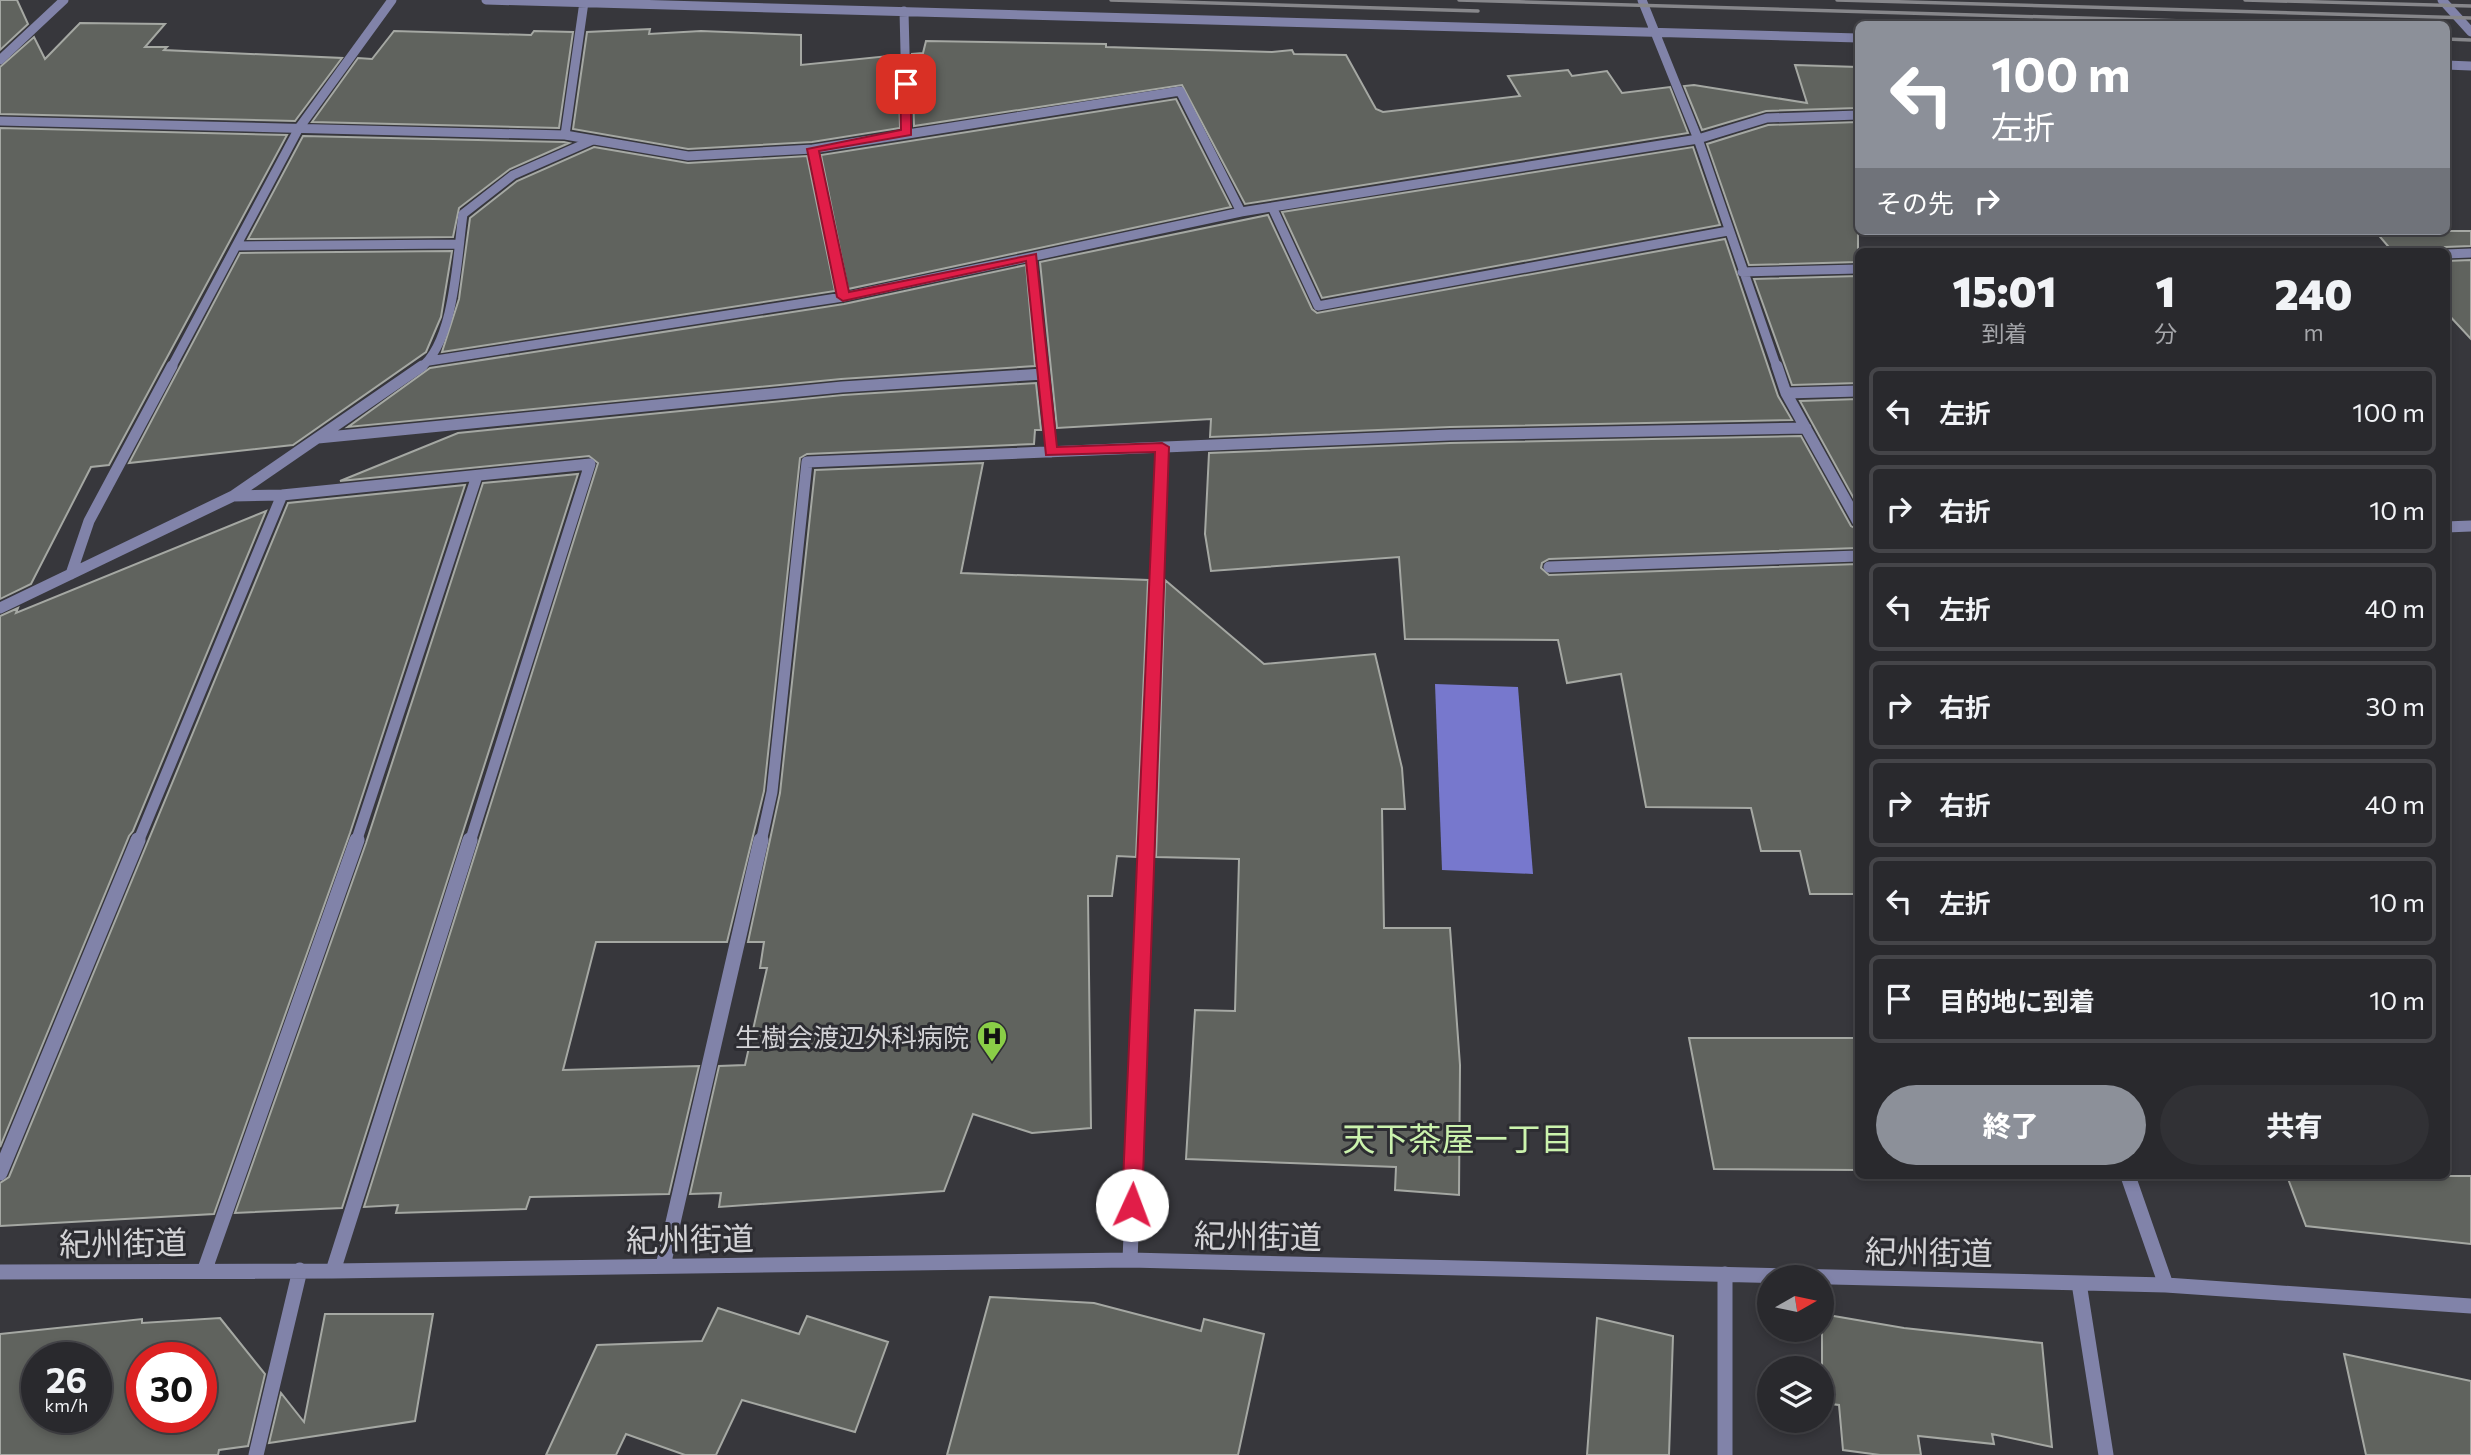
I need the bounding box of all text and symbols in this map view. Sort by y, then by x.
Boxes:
text: 100 m [1991,42,2130,102]
icon: left [1876,49,1967,140]
pin [876,54,936,114]
icon: arrive [887,65,925,103]
text: 左折 [1991,106,2055,146]
icon: right [1968,182,2006,220]
text: その先 [1876,187,1954,218]
text: 15:01 [1953,264,2056,316]
text: 1 [2156,264,2175,316]
text: 240 [2274,267,2352,319]
text: m [2303,318,2323,346]
text: 到着 [1981,319,2027,347]
text: 分 [2154,319,2177,347]
icon: left [1880,392,1918,430]
text: 100 m [2352,396,2425,427]
text: 左折 [1939,397,1991,428]
icon: right [1880,490,1918,528]
text: 10 m [2369,494,2425,525]
text: 右折 [1939,495,1991,526]
icon: left [1880,588,1918,626]
text: 40 m [2365,592,2425,623]
text: 左折 [1939,593,1991,624]
icon: right [1880,686,1918,724]
text: 30 m [2366,690,2425,721]
text: 右折 [1939,691,1991,722]
icon: right [1880,784,1918,822]
text: 40 m [2365,788,2425,819]
text: 右折 [1939,789,1991,820]
icon: left [1880,882,1918,920]
text: 10 m [2369,886,2425,917]
text: 左折 [1939,887,1991,918]
icon: arrive [1880,980,1918,1018]
text: 10 m [2369,984,2425,1015]
text: 目的地に到着 [1939,985,2095,1016]
hospital icon: 生樹会渡辺外科病院 [975,1019,1009,1063]
place label: 生樹会渡辺外科病院 [735,1021,969,1052]
button: 終了 [1876,1085,2146,1165]
button: 共有 [2160,1085,2429,1165]
district label: 天下茶屋一丁目 [1343,1117,1574,1158]
position arrow [1095,1168,1169,1242]
street label: 紀州街道 [1194,1214,1322,1256]
street label: 紀州街道 [626,1217,754,1259]
street label: 紀州街道 [59,1221,187,1263]
street label: 紀州街道 [1865,1230,1993,1272]
north arrow [1757,1265,1834,1342]
map controls [1757,1265,1834,1433]
speed limit sign: 30 [126,1342,217,1433]
button: layers [1757,1356,1834,1433]
text: 26 [46,1357,87,1400]
text: km/h [45,1394,88,1416]

